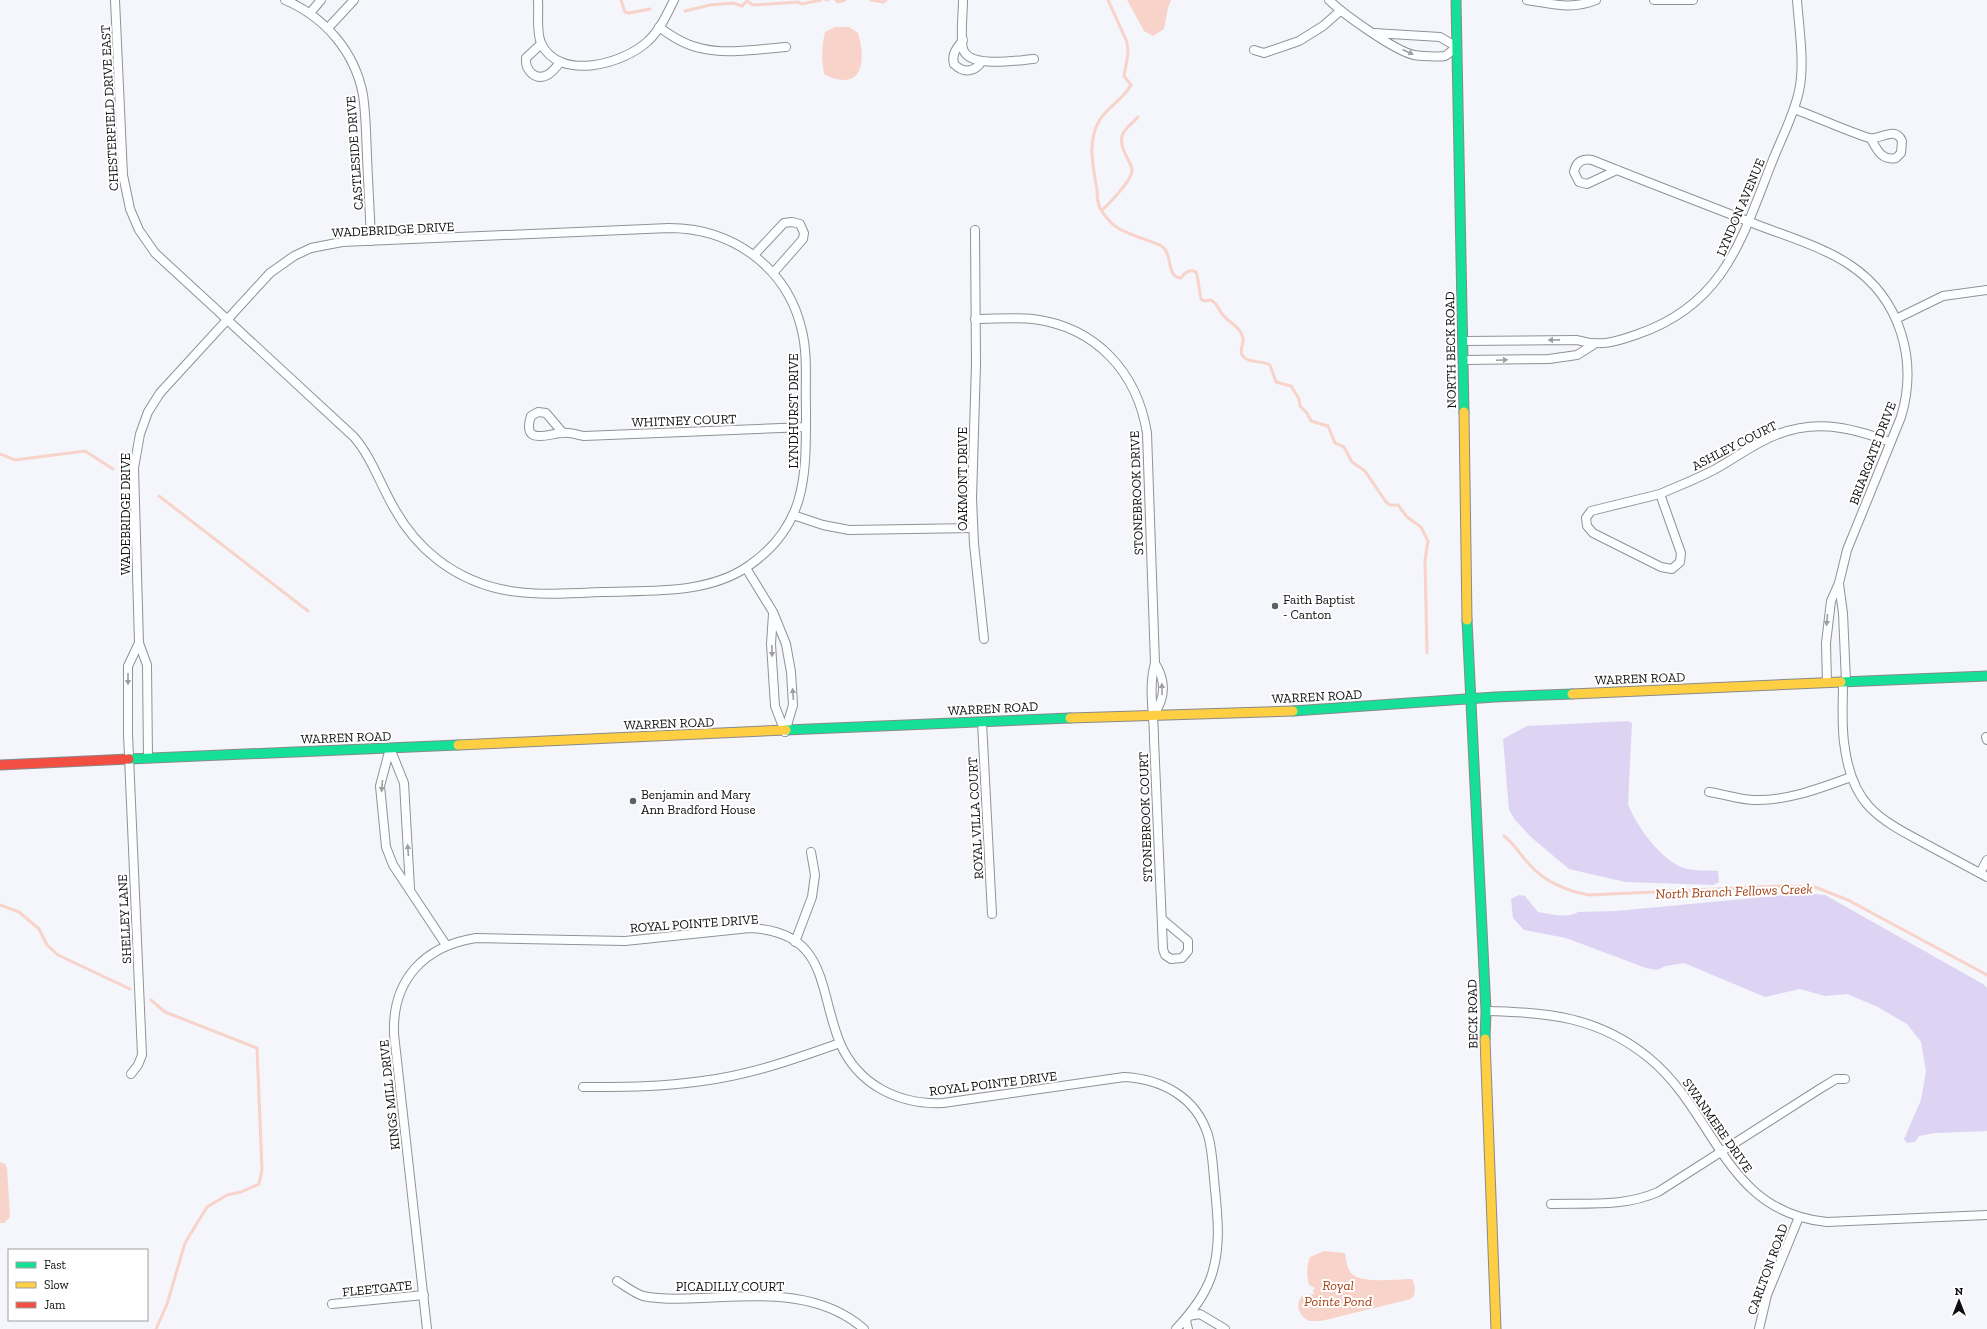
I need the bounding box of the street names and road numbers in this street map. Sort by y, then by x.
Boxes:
street label: CHESTERFIELD DRIVE EAST [98,25,121,191]
street label: CASTLESIDE DRIVE [343,95,366,211]
street label: LYNDON AVENUE [1713,156,1768,258]
street label: WADEBRIDGE DRIVE [331,219,455,240]
street label: NORTH BECK ROAD [1442,291,1459,409]
street label: LYNDHURST DRIVE [786,353,801,469]
street label: BRIARGATE DRIVE [1846,399,1899,507]
street label: WHITNEY COURT [631,411,737,430]
street label: ASHLEY COURT [1689,418,1779,473]
street label: OAKMONT DRIVE [955,427,970,531]
street label: STONEBROOK DRIVE [1127,430,1146,555]
street label: WADEBRIDGE DRIVE [118,452,133,575]
street label: WARREN ROAD [1594,669,1686,688]
street label: WARREN ROAD [1271,687,1363,706]
street label: WARREN ROAD [947,699,1039,718]
street label: WARREN ROAD [623,714,715,733]
street label: WARREN ROAD [300,728,392,747]
street label: STONEBROOK COURT [1136,752,1155,882]
street label: ROYAL VILLA COURT [965,756,986,880]
street label: SHELLEY LANE [115,874,134,964]
street label: ROYAL POINTE DRIVE [629,912,759,935]
street label: BECK ROAD [1464,979,1481,1049]
street label: KINGS MILL DRIVE [376,1039,403,1151]
street label: ROYAL POINTE DRIVE [928,1068,1058,1099]
street label: SWANMERE DRIVE [1680,1075,1756,1175]
street label: CARLTON ROAD [1744,1222,1791,1317]
street label: FLEETGATE [342,1277,413,1300]
street label: PICADILLY COURT [676,1279,784,1294]

